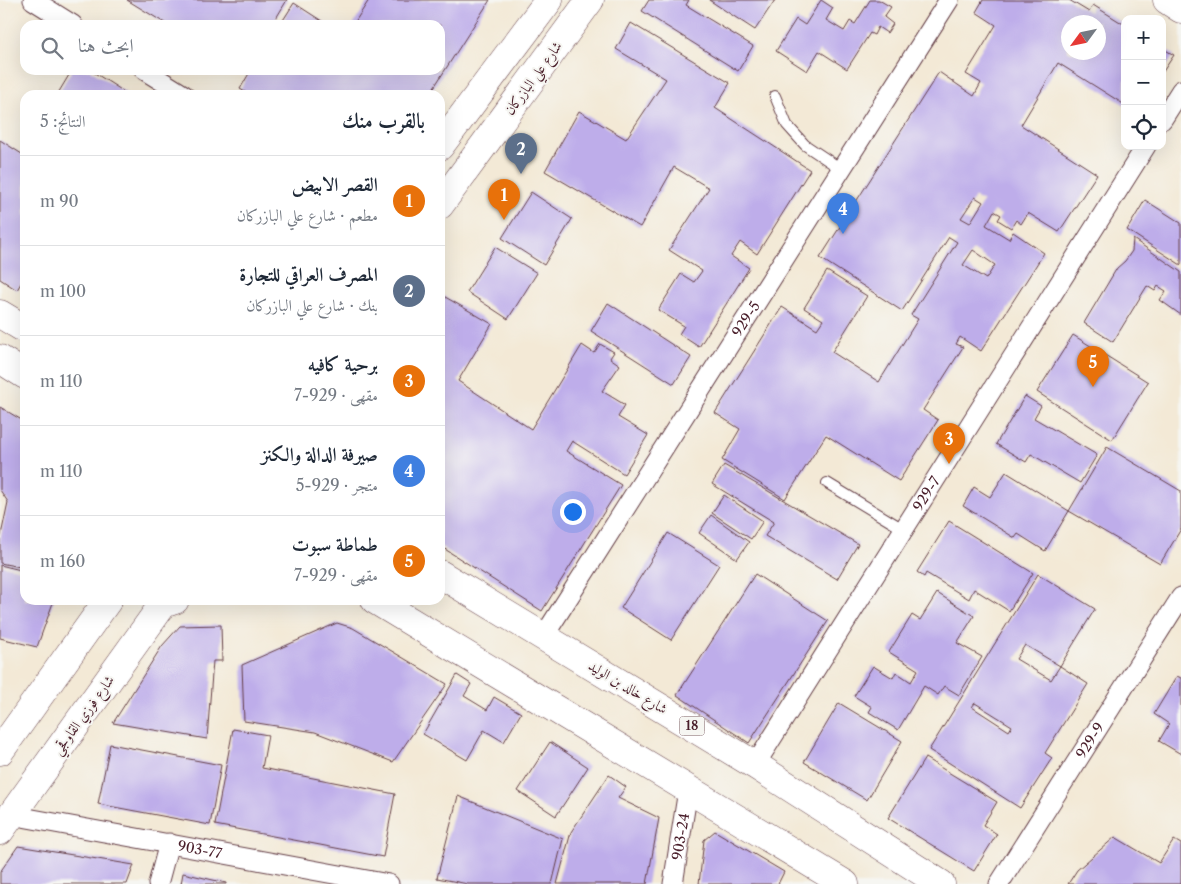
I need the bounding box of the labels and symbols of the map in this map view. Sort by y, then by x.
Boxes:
north arrow [1061,15,1106,60]
street label: شارع علي البازركان [500,38,569,121]
pin: 2 [505,133,537,174]
pin: 1 [488,179,520,220]
pin: 4 [827,193,859,234]
street label: 929-5 [728,298,764,340]
pin: 5 [1077,346,1109,387]
pin: 3 [933,423,965,464]
street label: 929-7 [909,473,944,514]
your location [560,499,586,525]
street label: شارع خالد بن الوليد [584,656,671,720]
street label: شارع فوزي القاوقجي [48,672,121,761]
road number: 18 [680,716,704,736]
street label: 929-9 [1072,719,1108,762]
street label: 903-24 [668,812,693,861]
street label: 903-77 [176,837,224,862]

